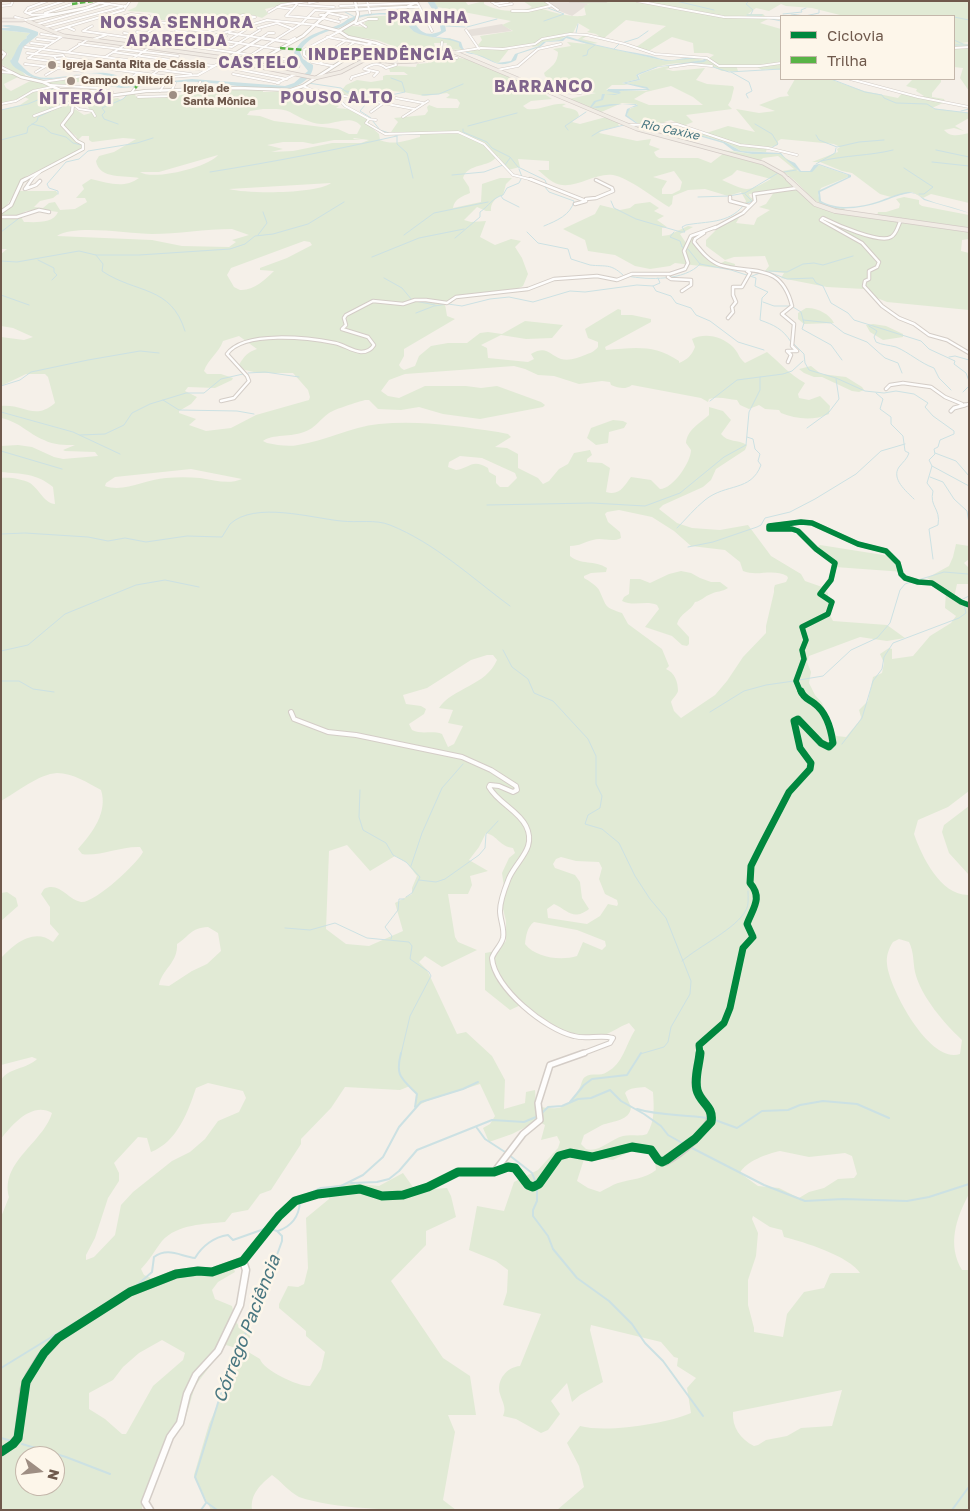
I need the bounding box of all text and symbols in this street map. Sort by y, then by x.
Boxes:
district label: PRAINHA [386,8,470,28]
district label: NOSSA SENHORA APARECIDA [98,13,256,51]
legend [780,15,955,80]
text: Ciclovia [827,26,884,44]
district label: INDEPENDÊNCIA [306,45,456,65]
text: Trilha [827,51,867,69]
district label: CASTELO [217,53,301,73]
place label: Igreja Santa Rita de Cássia [62,58,205,72]
marker: Igreja Santa Rita de Cássia [46,59,58,71]
place label: Campo do Niterói [81,74,173,88]
marker: Campo do Niterói [65,75,77,87]
district label: BARRANCO [493,77,595,97]
place label: Igreja de Santa Mônica [183,82,256,108]
district label: POUSO ALTO [279,88,395,108]
district label: NITERÓI [38,89,114,109]
marker: Igreja de Santa Mônica [167,89,179,101]
water label: Rio Caxixe [639,117,701,143]
water label: Córrego Paciência [209,1252,285,1406]
north arrow [15,1446,65,1496]
text: N [44,1467,64,1482]

